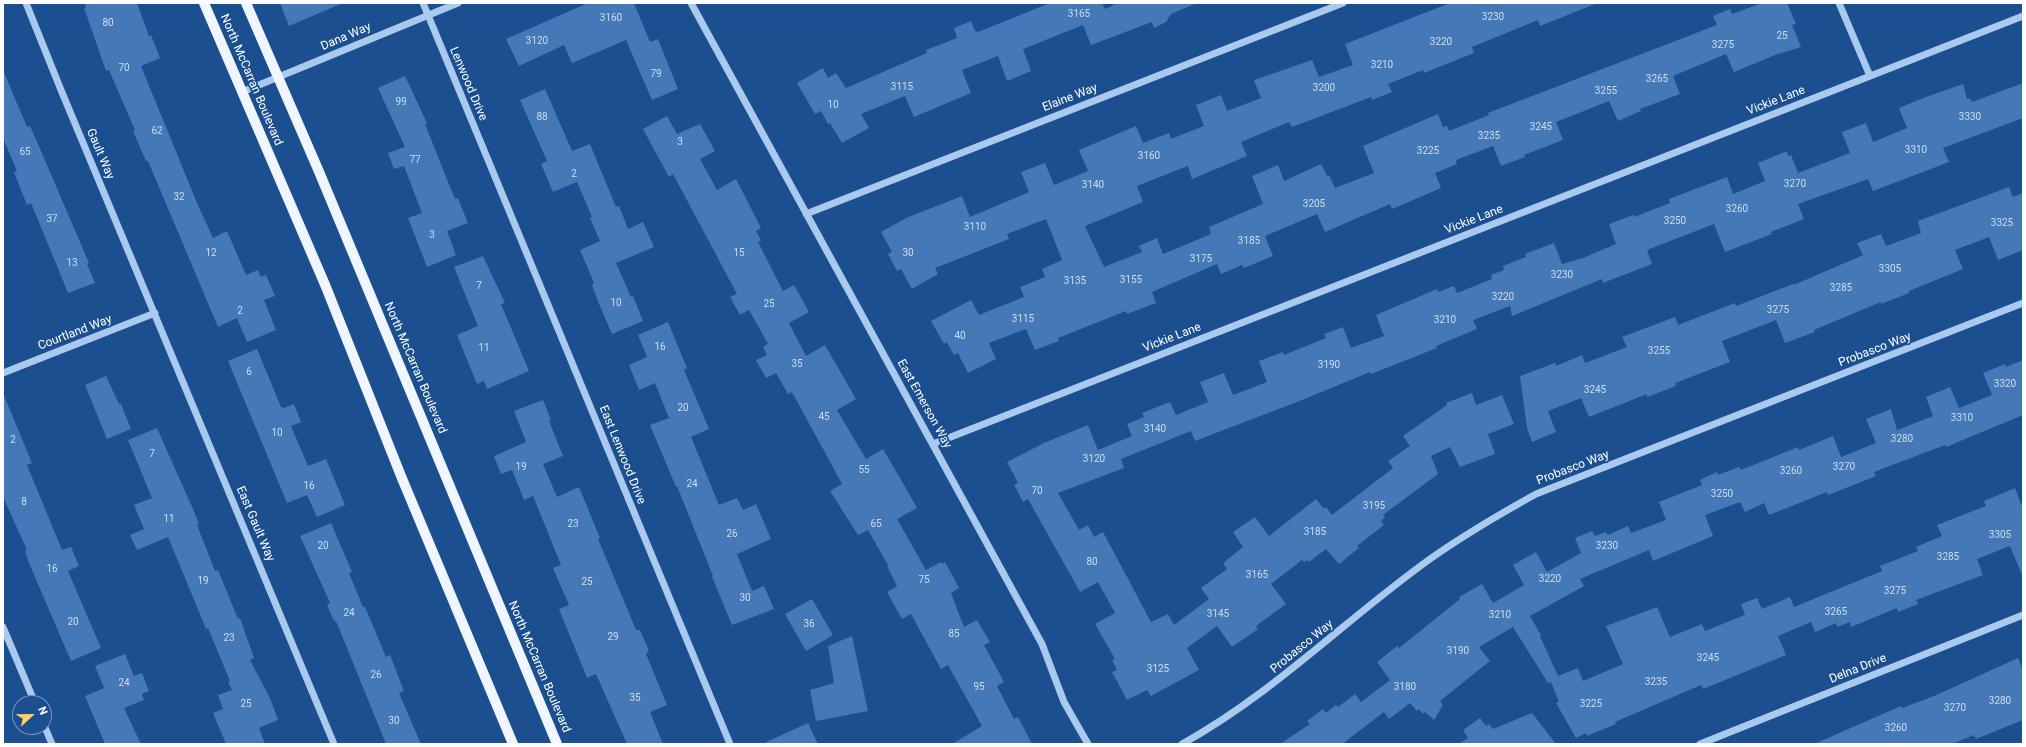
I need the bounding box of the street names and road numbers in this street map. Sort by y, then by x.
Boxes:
street label: North McCarran Boulevard [217,12,285,148]
street label: Dana Way [319,20,373,54]
street label: Lenwood Drive [446,45,490,123]
street label: Elaine Way [1040,81,1100,115]
street label: Vickie Lane [1745,83,1807,119]
street label: Gault Way [83,126,117,182]
street label: Vickie Lane [1443,202,1505,238]
street label: North McCarran Boulevard [381,300,449,436]
street label: Courtland Way [36,312,114,354]
street label: Vickie Lane [1141,320,1203,356]
street label: Probasco Way [1837,330,1913,370]
street label: East Emerson Way [894,357,954,451]
street label: East Lenwood Drive [596,403,648,507]
street label: Probasco Way [1535,448,1611,488]
street label: East Gault Way [233,484,277,564]
street label: North McCarran Boulevard [505,599,573,735]
street label: Probasco Way [1268,617,1336,677]
street label: Delna Drive [1827,651,1889,687]

